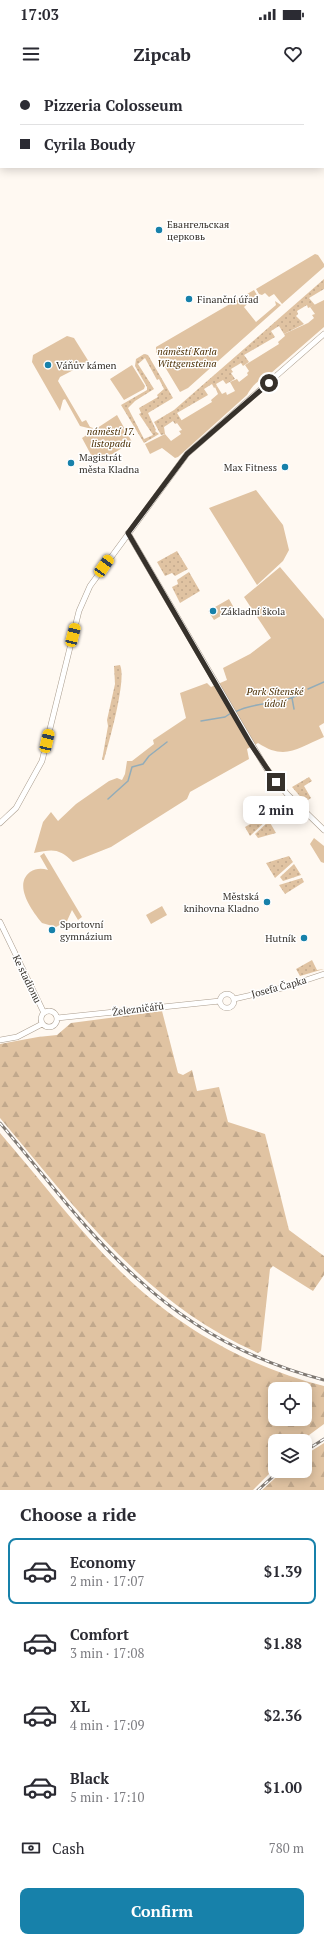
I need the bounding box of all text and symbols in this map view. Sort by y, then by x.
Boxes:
text: 17:03 [20,4,59,24]
text: Zipcab [133,42,191,66]
icon: menu [20,43,42,65]
icon: heart [282,43,304,65]
text: Pizzeria Colosseum [44,95,183,115]
text: Cyrila Boudy [44,134,135,154]
place label: Евангельская церковь [167,218,229,243]
marker: Евангельская церковь [154,225,164,235]
place label: Finanční úřad [197,293,259,306]
marker: Finanční úřad [184,294,194,304]
park label: náměstí Karla Wittgensteina [157,345,217,370]
place label: Váňův kámen [56,359,117,372]
marker: Váňův kámen [43,360,53,370]
route start [260,374,278,392]
park label: náměstí 17. listopadu [87,425,135,450]
place label: Magistrát města Kladna [79,451,139,476]
marker: Magistrát města Kladna [66,458,76,468]
place label: Max Fitness [224,461,277,474]
marker: Max Fitness [280,462,290,472]
car [92,553,116,579]
place label: Základní škola [221,605,285,618]
marker: Základní škola [208,606,218,616]
car [64,622,82,648]
park label: Park Sítenské údolí [245,685,304,710]
car [38,728,56,754]
route end [267,773,285,791]
callout: 2 min [243,796,309,824]
text: 2 min [258,801,294,819]
place label: Městská knihovna Kladno [184,890,259,915]
marker: Městská knihovna Kladno [262,897,272,907]
place label: Sportovní gymnázium [60,918,113,943]
marker: Sportovní gymnázium [47,925,57,935]
place label: Hutník [265,932,297,945]
marker: Hutník [299,933,309,943]
street label: Ke stadionu [10,953,44,1006]
street label: Josefa Čapka [250,973,308,1001]
street label: Železničářů [111,999,165,1019]
map controls [268,1382,312,1478]
button: locate [268,1382,312,1426]
button: layers [268,1434,312,1478]
text: Choose a ride [20,1502,136,1526]
text: Economy [70,1552,135,1572]
icon: car [22,1553,58,1589]
text: $1.39 [264,1561,302,1581]
text: 2 min · 17:07 [70,1572,144,1590]
text: Comfort [70,1624,129,1644]
icon: car [22,1625,58,1661]
text: $1.88 [264,1633,302,1653]
text: 3 min · 17:08 [70,1644,144,1662]
text: XL [70,1696,90,1716]
icon: car [22,1697,58,1733]
text: $2.36 [264,1705,302,1725]
text: 4 min · 17:09 [70,1716,144,1734]
text: Black [70,1768,109,1788]
icon: car [22,1769,58,1805]
text: $1.00 [264,1777,302,1797]
text: 5 min · 17:10 [70,1788,144,1806]
icon: cash [20,1837,42,1859]
text: Cash [52,1838,85,1858]
text: 780 m [269,1839,304,1857]
button: Confirm [20,1888,304,1934]

